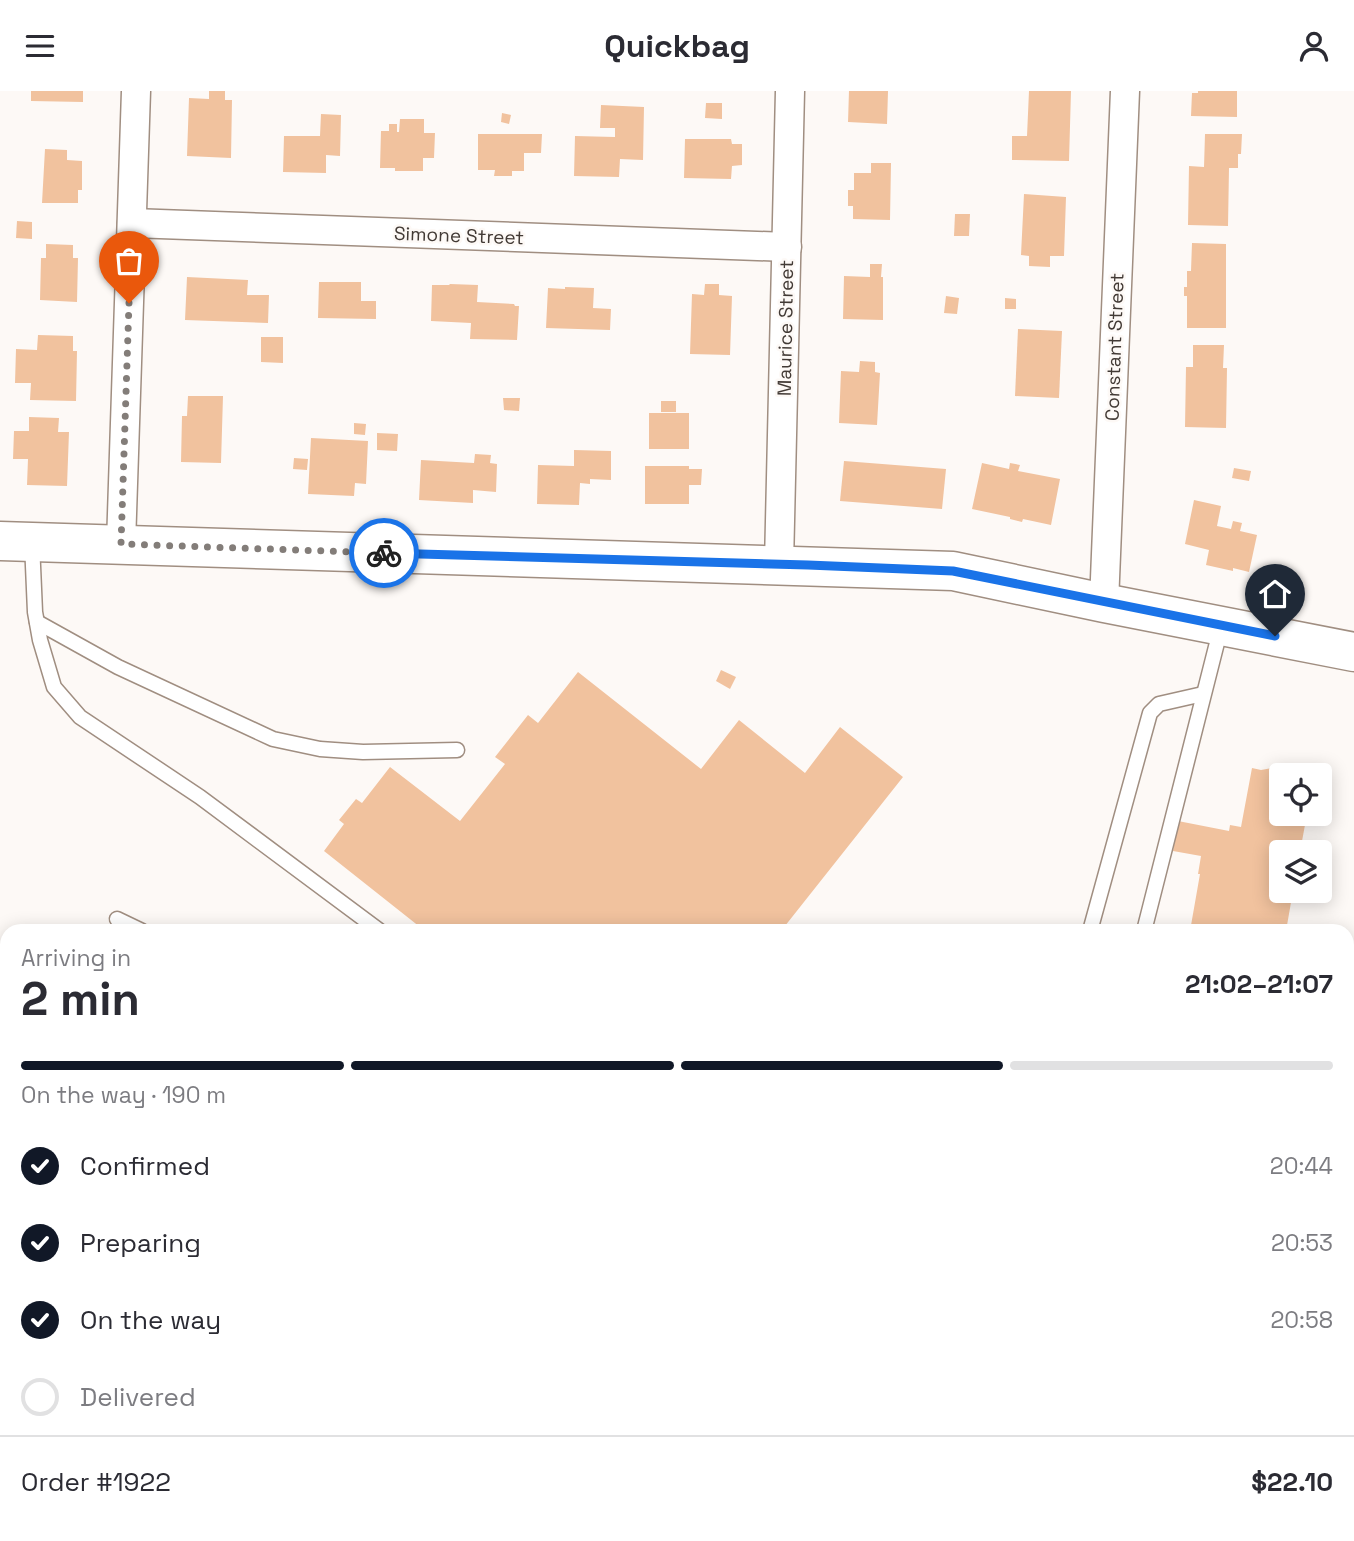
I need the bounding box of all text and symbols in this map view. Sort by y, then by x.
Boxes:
text: Quickbag [604,26,750,66]
icon: menu [21,27,59,65]
icon: person [1295,27,1333,65]
street label: Simone Street [393,221,524,250]
pin [99,231,159,303]
icon: bag [110,242,148,280]
street label: Maurice Street [772,260,799,396]
street label: Constant Street [1099,273,1130,421]
courier [349,518,419,588]
icon: bike [365,534,403,572]
pin [1245,564,1305,636]
icon: home [1256,575,1294,613]
map controls [1269,763,1332,903]
button: locate [1269,763,1332,826]
button: layers [1269,840,1332,903]
text: Arriving in [21,943,131,973]
text: 21:02–21:07 [1185,967,1333,1001]
text: 2 min [21,970,140,1028]
text: On the way · 190 m [21,1080,226,1110]
icon: check [21,1147,59,1185]
text: Confirmed [80,1149,210,1183]
text: 20:44 [1270,1151,1333,1181]
icon: check [21,1224,59,1262]
text: Preparing [80,1226,201,1260]
text: 20:53 [1271,1228,1333,1258]
icon: check [21,1301,59,1339]
text: On the way [80,1303,221,1337]
text: 20:58 [1270,1305,1333,1335]
text: Delivered [80,1380,196,1414]
text: Order #1922 [21,1465,171,1499]
text: $22.10 [1251,1465,1333,1499]

